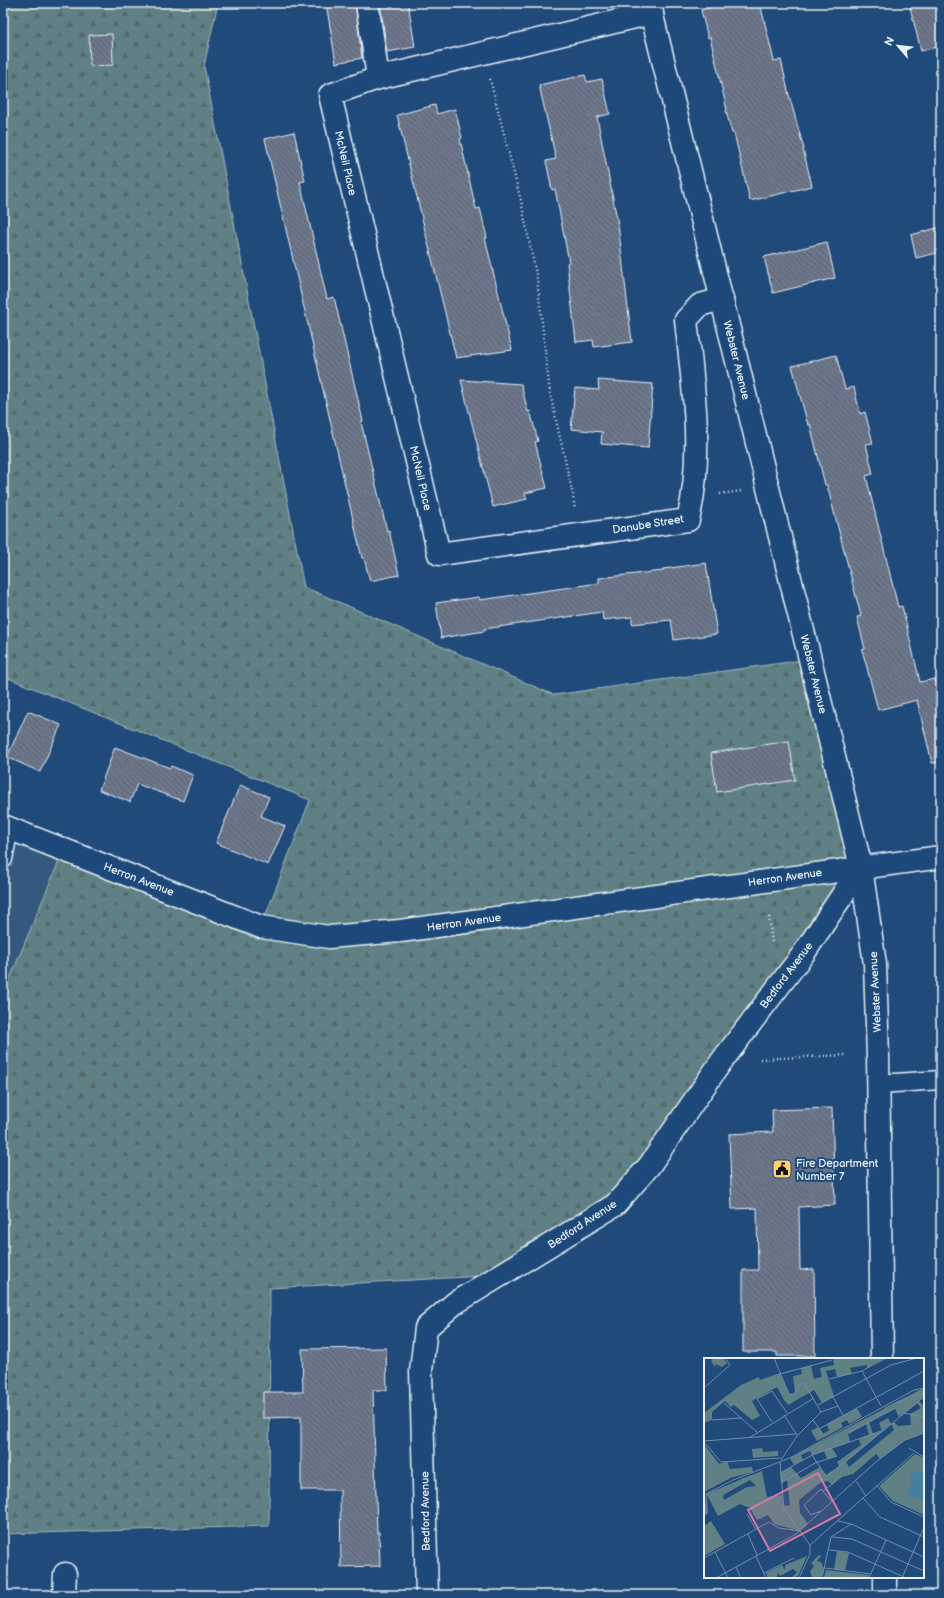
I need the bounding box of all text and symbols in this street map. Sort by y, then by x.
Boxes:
north arrow [878,26,918,66]
text: N [882,35,897,48]
street label: McNeil Place [332,129,359,197]
street label: Webster Avenue [720,319,753,401]
street label: McNeil Place [407,444,434,512]
street label: Danube Street [611,512,685,537]
street label: Webster Avenue [797,633,830,715]
street label: Herron Avenue [102,860,176,899]
street label: Herron Avenue [747,866,823,889]
street label: Herron Avenue [426,911,502,934]
street label: Bedford Avenue [757,939,816,1011]
street label: Webster Avenue [867,951,884,1033]
place label: Fire Department Number 7 [796,1157,879,1183]
public building icon: Fire Department Number 7 [771,1158,793,1180]
street label: Bedford Avenue [545,1197,620,1252]
inset map [704,1358,924,1578]
street label: Bedford Avenue [418,1471,433,1551]

